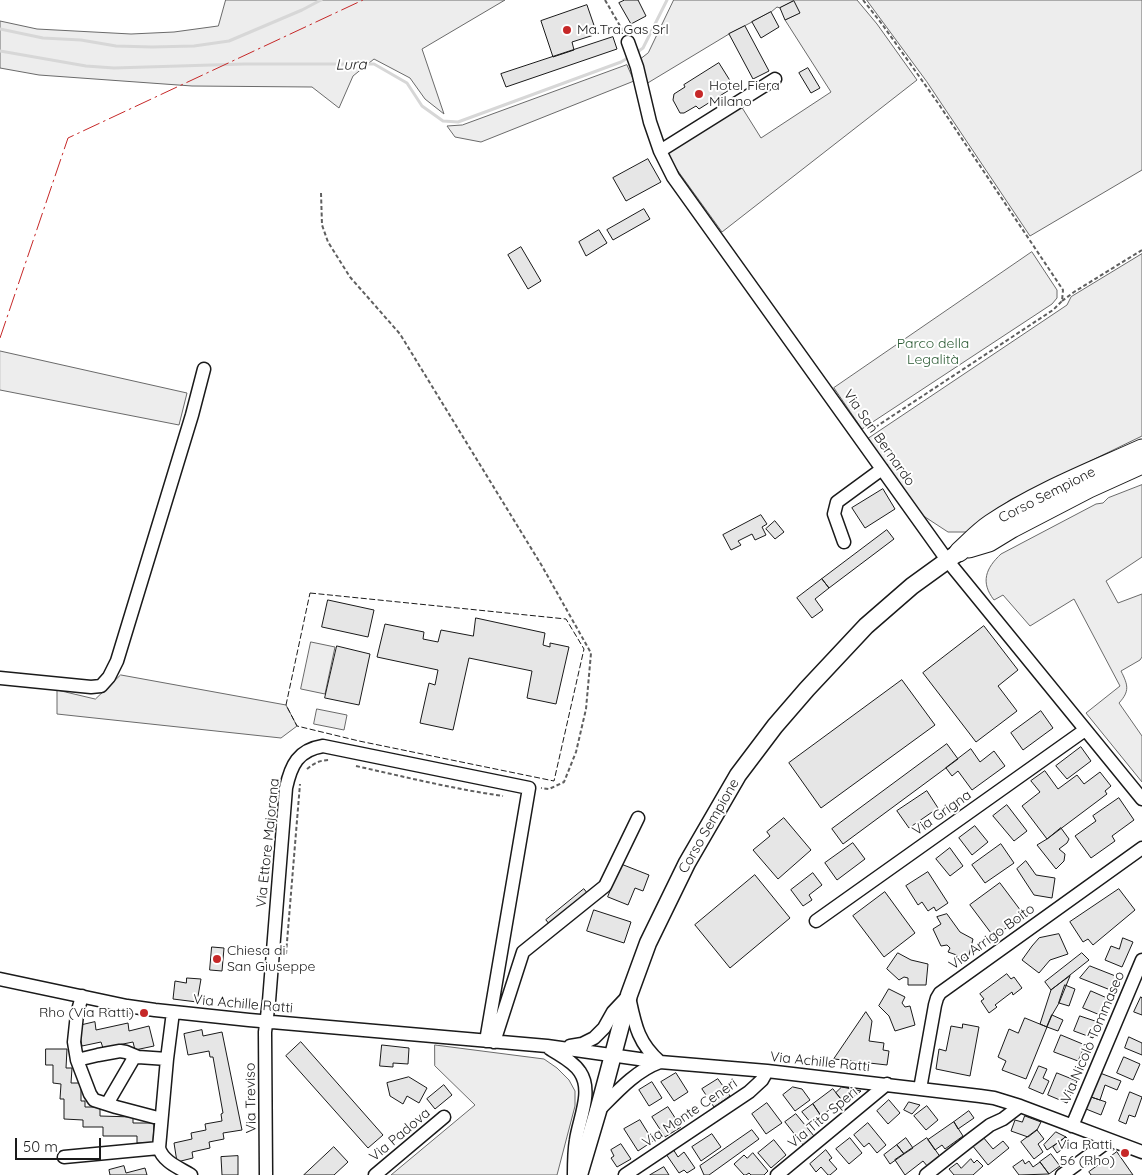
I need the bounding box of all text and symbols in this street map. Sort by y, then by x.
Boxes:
place label: Ma.Tra.Gas Srl [577,22,669,38]
marker: Ma.Tra.Gas Srl [561,24,573,36]
water label: Lura [335,56,367,74]
place label: Hotel Fiera Milano [709,78,780,110]
marker: Hotel Fiera Milano [693,88,705,100]
park label: Parco della Legalità [897,336,969,368]
street label: Via San Bernardo [839,387,919,489]
street label: Corso Sempione [996,463,1098,527]
street label: Corso Sempione [675,776,743,876]
street label: Via Ettore Majorana [253,778,283,908]
street label: Via Grigna [909,787,975,839]
street label: Via Arrigo Boito [946,900,1038,974]
place label: Chiesa di San Giuseppe [227,943,315,976]
marker: Chiesa di San Giuseppe [211,953,223,965]
street label: Via Nicolò Tommaseo [1058,969,1128,1105]
street label: Via Achille Ratti [192,991,294,1017]
place label: Rho (Via Ratti) [39,1005,134,1021]
marker: Rho (Via Ratti) [138,1007,150,1019]
street label: Via Achille Ratti [769,1048,871,1076]
street label: Via Treviso [242,1063,260,1133]
street label: Via Monte Ceneri [639,1075,741,1151]
street label: Via Tito Speri [785,1084,861,1152]
street label: Via Padova [366,1105,434,1165]
scale bar [18,1128,104,1160]
text: 50 m [23,1137,58,1156]
place label: Via Ratti, 56 (Rho) [1057,1137,1115,1170]
marker: Via Ratti, 56 (Rho) [1119,1147,1131,1159]

